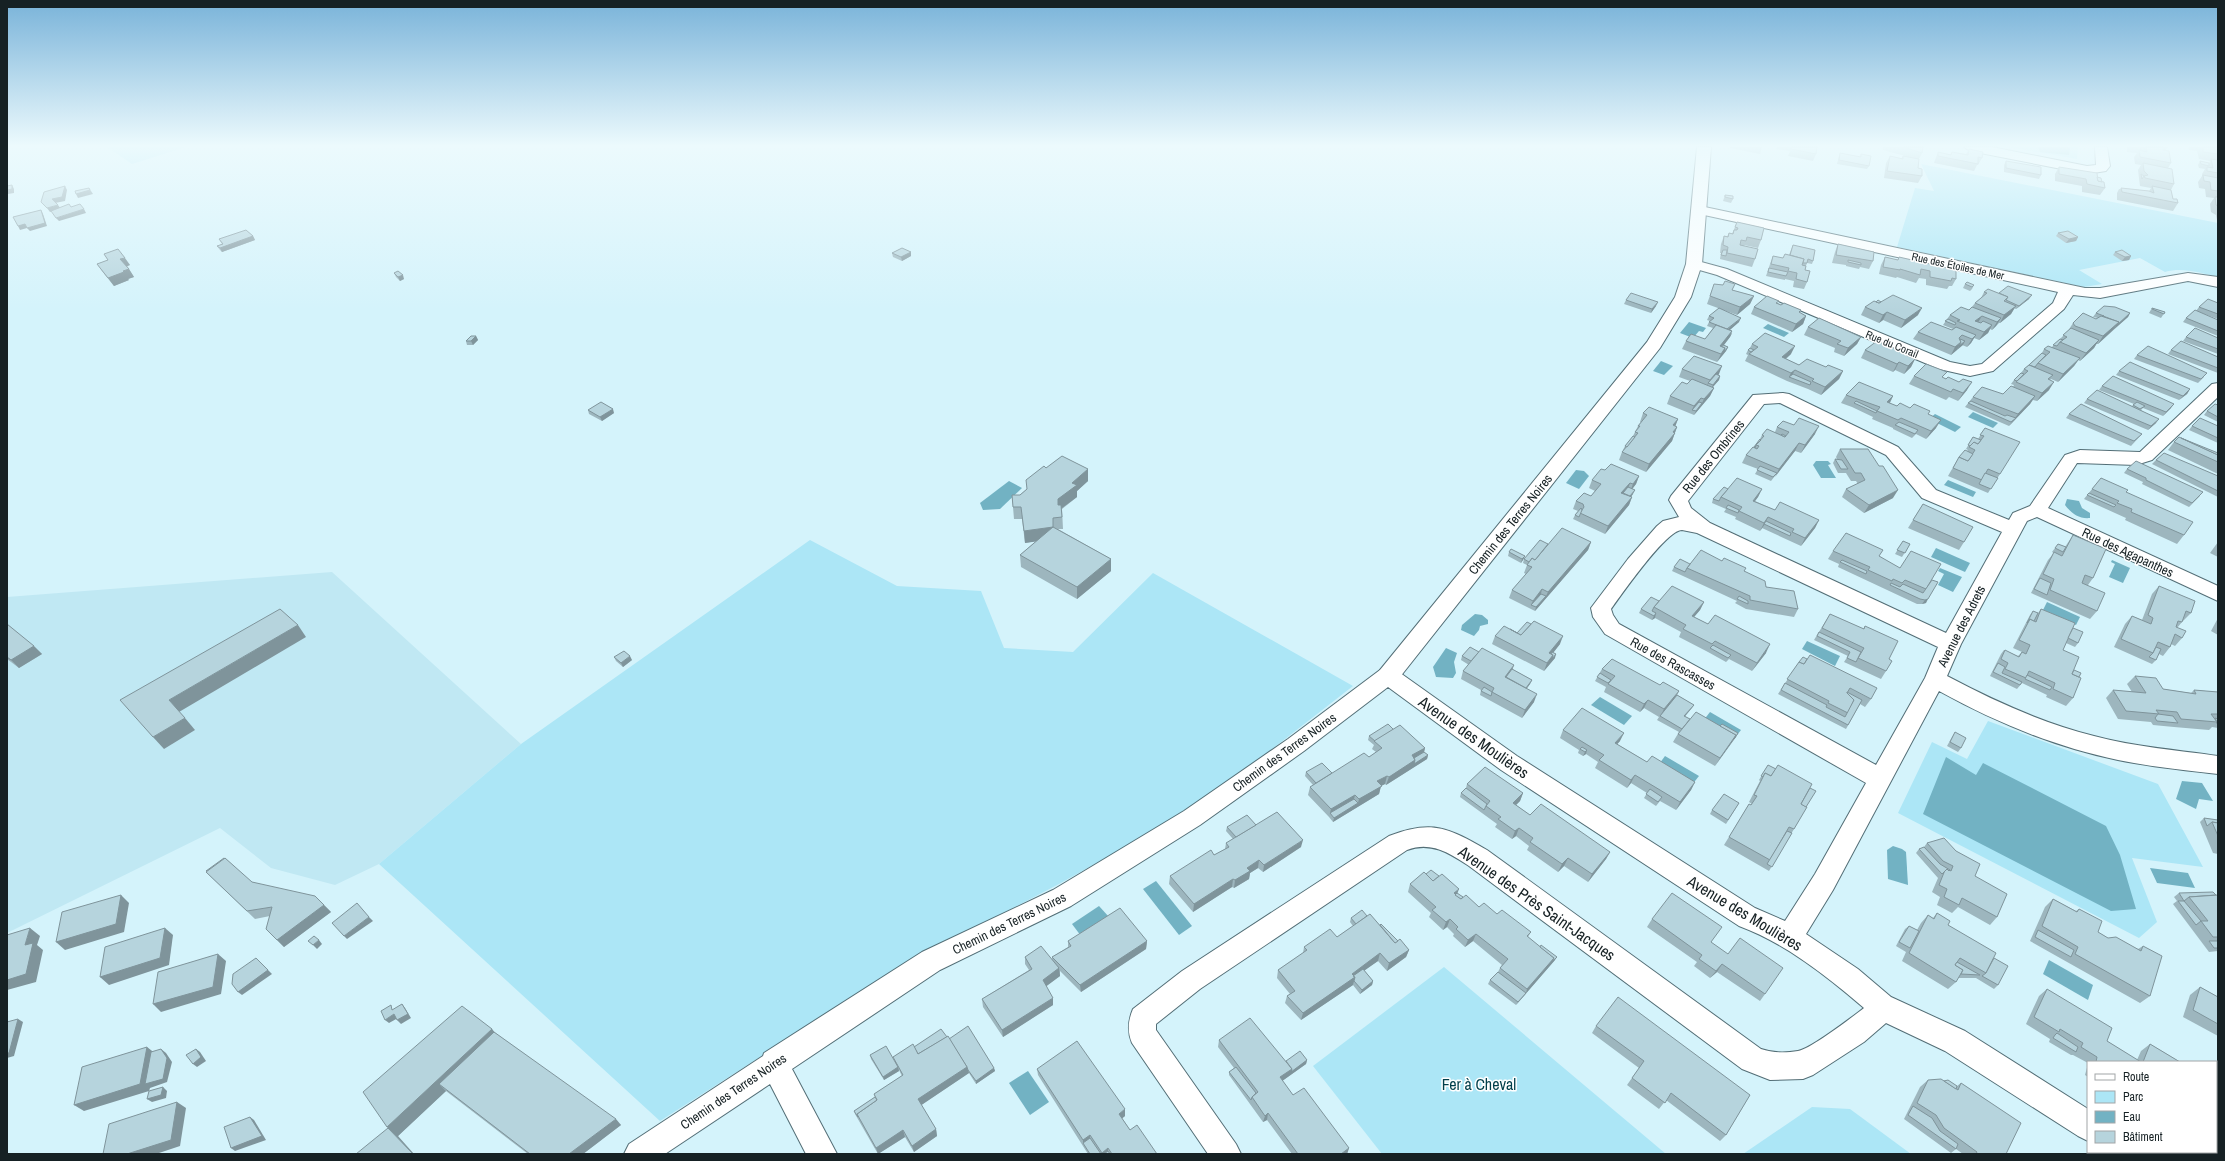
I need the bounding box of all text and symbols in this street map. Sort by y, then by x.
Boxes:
street label: Rue des Étoiles de Mer [1910,249,2006,283]
street label: Rue du Corail [1864,327,1920,361]
street label: Rue des Ombrines [1679,416,1748,496]
street label: Chemin des Terres Noires [1465,471,1556,578]
street label: Rue des Agapanthes [2079,524,2176,581]
street label: Avenue des Adrets [1933,583,1989,671]
street label: Rue des Rascasses [1627,633,1718,694]
street label: Avenue des Moulières [1413,690,1534,783]
street label: Chemin des Terres Noires [1229,709,1340,796]
street label: Avenue des Près Saint-Jacques [1453,840,1620,966]
street label: Avenue des Moulières [1683,869,1807,956]
street label: Chemin des Terres Noires [950,889,1069,958]
street label: Chemin des Terres Noires [677,1050,790,1133]
legend [2087,1061,2217,1153]
text: Route [2123,1069,2149,1085]
park label: Fer à Cheval [1442,1073,1516,1095]
text: Parc [2123,1089,2143,1105]
text: Eau [2123,1109,2141,1125]
text: Bâtiment [2123,1129,2163,1145]

